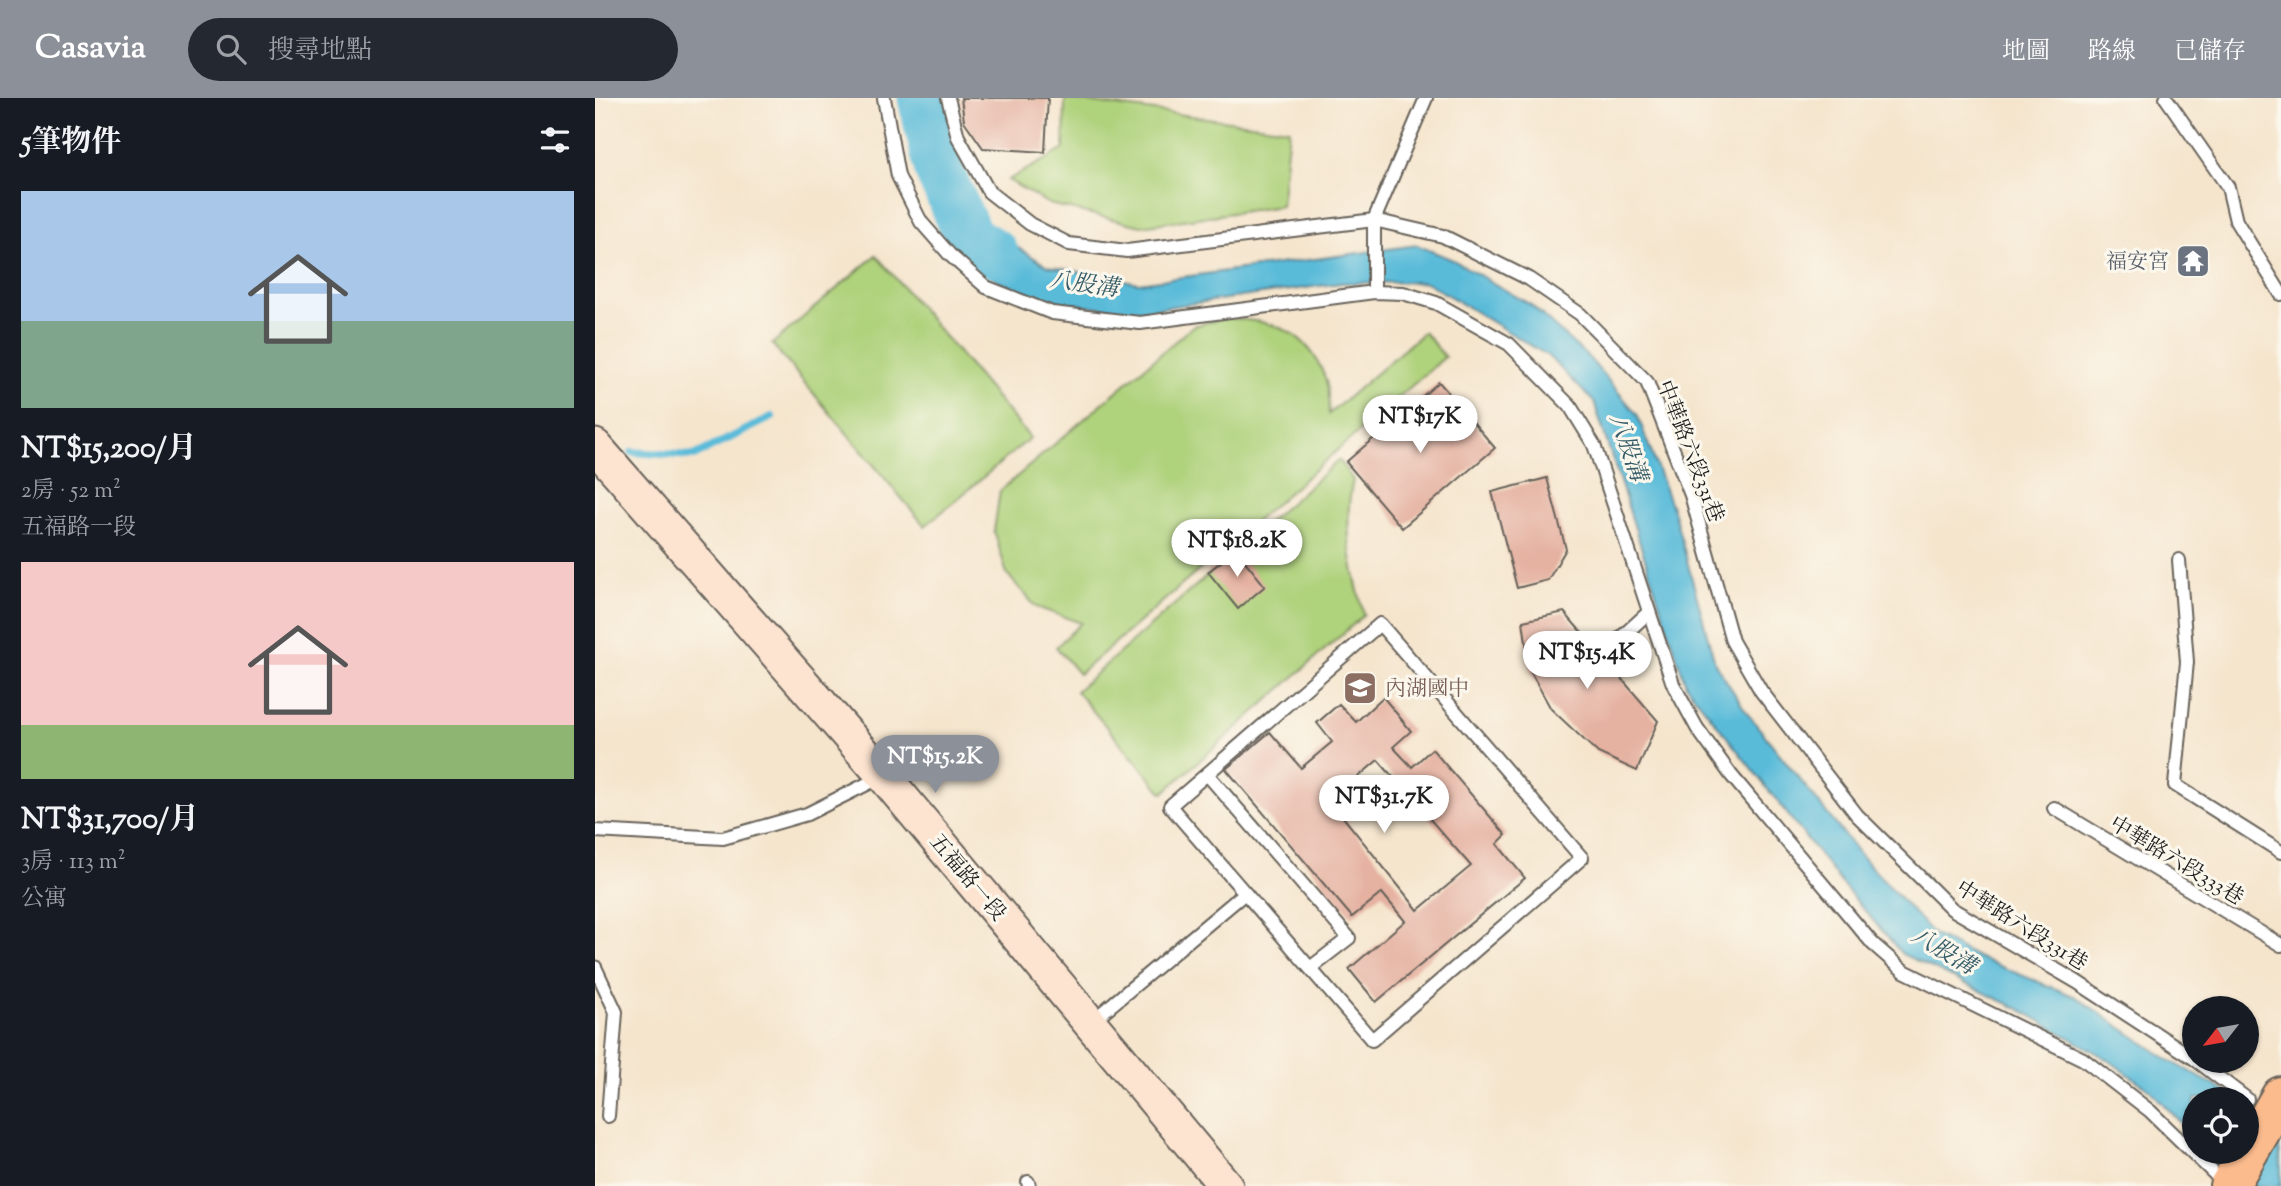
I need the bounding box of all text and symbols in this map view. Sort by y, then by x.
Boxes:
search box [188,18,678,81]
text: Casavia [35,25,146,73]
icon: search [212,30,250,68]
text: 搜尋地點 [268,33,372,70]
text: 地圖 [2002,35,2050,69]
text: 路線 [2088,35,2136,69]
text: 已儲存 [2174,35,2246,69]
icon: filters [536,121,574,159]
text: 5筆物件 [21,122,121,165]
icon: home [235,236,361,362]
temple icon: 福安宮 [2174,242,2212,280]
place label: 福安宮 [2106,248,2169,278]
water label: 八股溝 [1047,264,1124,307]
street label: 中華路六段331巷 [1648,376,1730,527]
pin: NT$17K [1363,396,1477,455]
text: NT$17K [1379,401,1461,434]
water label: 八股溝 [1600,410,1655,490]
text: NT$15,200/月 [21,428,197,471]
text: 2房 · 52 m² [21,475,121,508]
text: 五福路一段 [21,512,136,545]
pin: NT$18.2K [1165,519,1309,579]
text: NT$18.2K [1187,525,1287,558]
icon: home [235,607,361,733]
pin: NT$15.4K [1515,632,1659,691]
text: NT$15.4K [1539,637,1635,670]
school or university icon: 內湖國中 [1341,669,1379,707]
place label: 內湖國中 [1385,675,1469,705]
pin: NT$15.2K [863,736,1007,795]
text: NT$15.2K [887,741,983,774]
pin: NT$31.7K [1312,776,1456,835]
text: NT$31.7K [1335,781,1433,814]
text: NT$31,700/月 [21,799,199,842]
street label: 中華路六段333巷 [2103,810,2249,914]
street label: 五福路一段 [921,828,1012,928]
text: 3房 · 113 m² [21,846,126,879]
street label: 中華路六段331巷 [1949,874,2093,979]
text: 公寓 [21,883,67,916]
water label: 八股溝 [1905,920,1984,986]
north arrow [2182,996,2259,1073]
map controls [2182,996,2259,1164]
button: locate [2182,1087,2259,1164]

